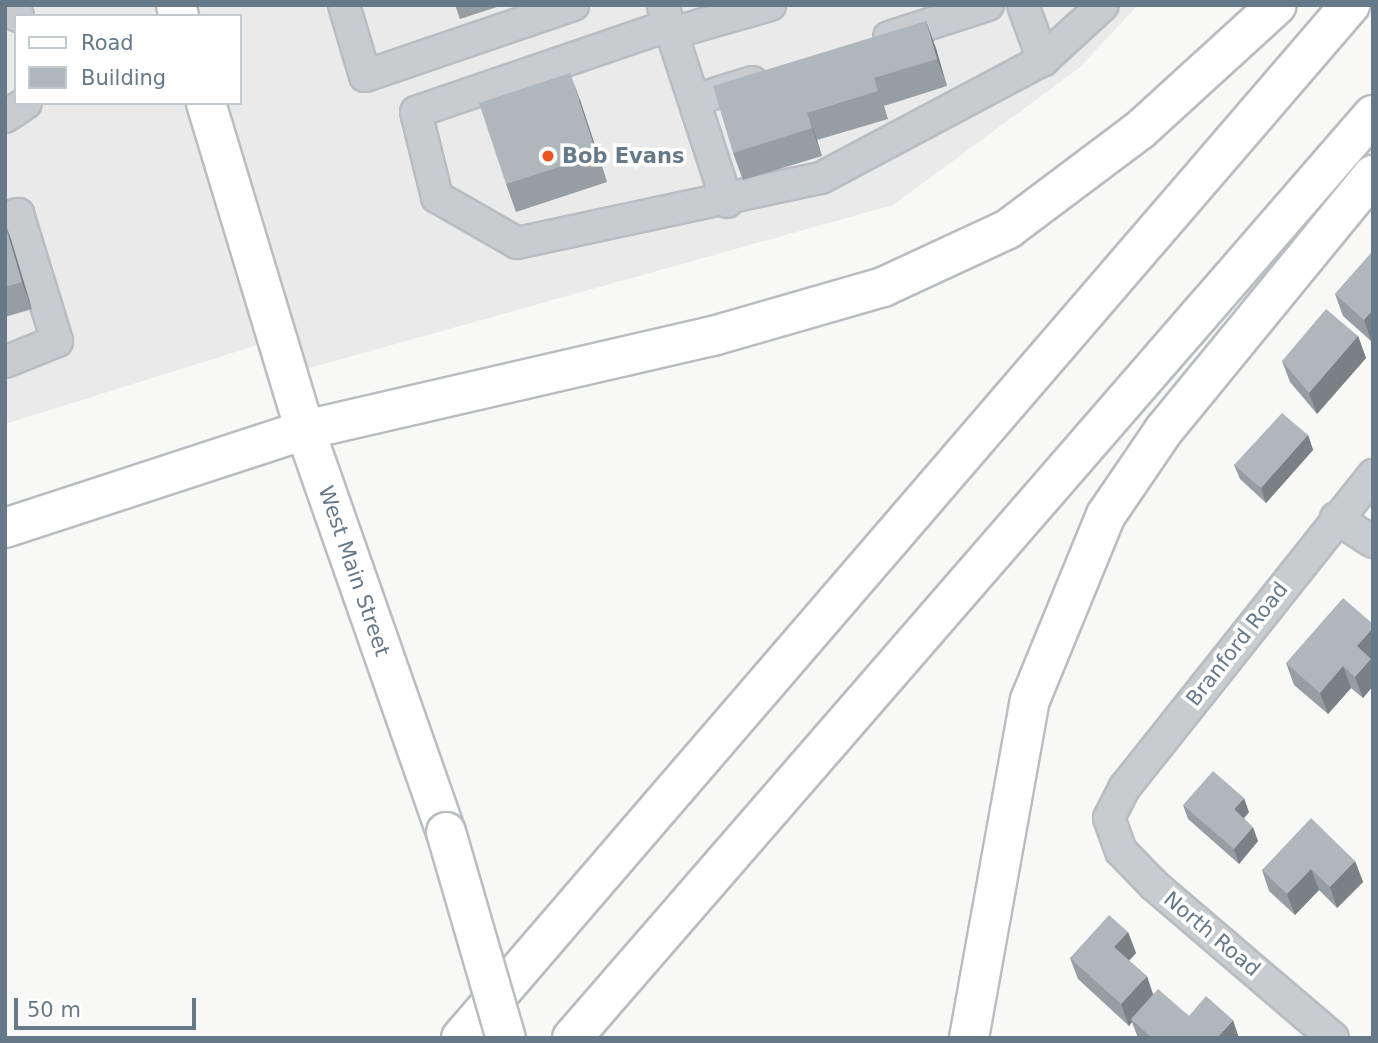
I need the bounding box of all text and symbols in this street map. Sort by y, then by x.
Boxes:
legend [14,14,242,105]
text: Road [81,31,134,55]
text: Building [81,66,166,90]
place label: Bob Evans [562,143,684,169]
marker: Bob Evans [540,148,556,164]
street label: West Main Street [313,482,395,660]
street label: Branford Road [1181,577,1293,711]
street label: North Road [1159,886,1265,982]
scale bar [18,984,200,1028]
text: 50 m [27,998,81,1022]

